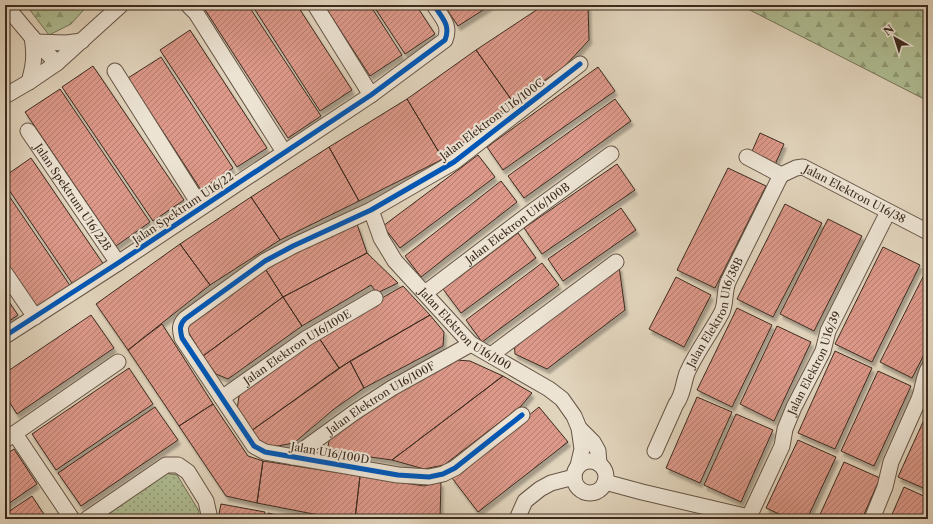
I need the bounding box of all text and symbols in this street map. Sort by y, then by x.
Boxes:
north arrow [875,18,915,58]
text: N [881,22,897,39]
street label: Jalan Elektron U16/100C [435,75,547,164]
street label: Jalan Spektrum U16/22B [30,139,115,254]
street label: Jalan Elektron U16/38 [800,161,908,226]
street label: Jalan Spektrum U16/22 [128,169,236,248]
street label: Jalan Elektron U16/100B [461,179,573,268]
street label: Jalan Elektron U16/38B [683,255,746,372]
street label: Jalan Elektron U16/100 [415,283,514,373]
street label: Jalan Elektron U16/100E [239,306,354,389]
street label: Jalan Elektron U16/39 [784,309,844,419]
street label: Jalan Elektron U16/100F [322,358,438,439]
street label: Jalan U16/100D [288,439,370,467]

